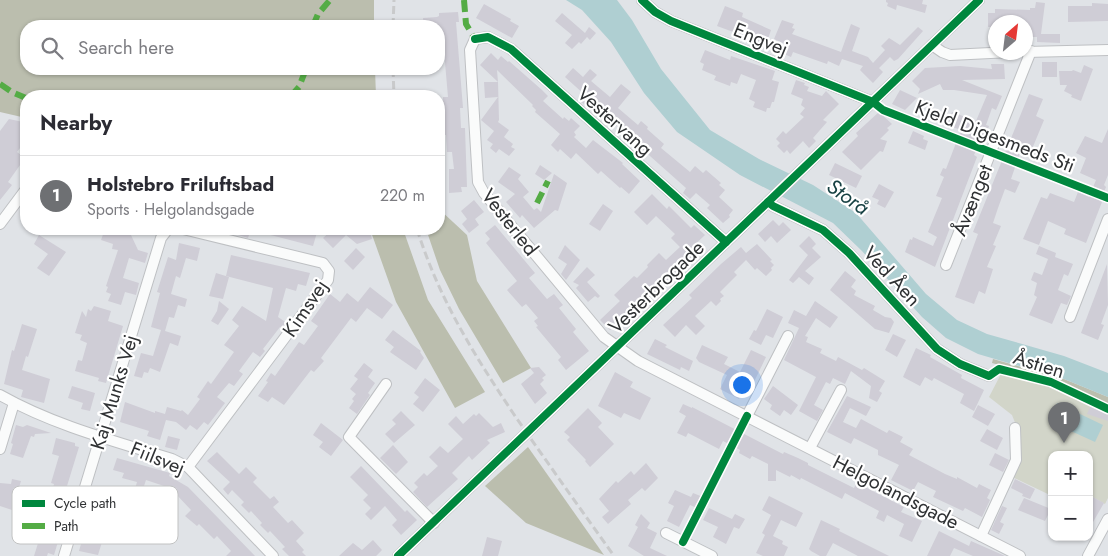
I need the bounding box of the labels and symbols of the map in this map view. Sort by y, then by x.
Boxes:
street label: Engvej [729,15,793,64]
north arrow [988,15,1033,60]
street label: Vestervang [570,80,659,163]
street label: Kjeld Digesmeds Sti [911,93,1079,180]
street label: Åvænget [945,160,1000,240]
water label: Storå [821,172,876,223]
street label: Vesterled [474,183,545,262]
street label: Vesterbrogade [602,234,711,341]
street label: Ved Åen [856,240,927,313]
street label: Kimsvej [276,274,335,343]
street label: Kaj Munks Vej [83,331,146,453]
street label: Åstien [1010,343,1068,386]
your location [729,372,755,398]
pin: 1 [1048,402,1080,443]
street label: Fiilsvej [126,434,190,483]
street label: Helgolandsgade [828,448,964,537]
legend [12,486,178,544]
text: Cycle path [54,493,116,513]
text: Path [54,516,79,536]

